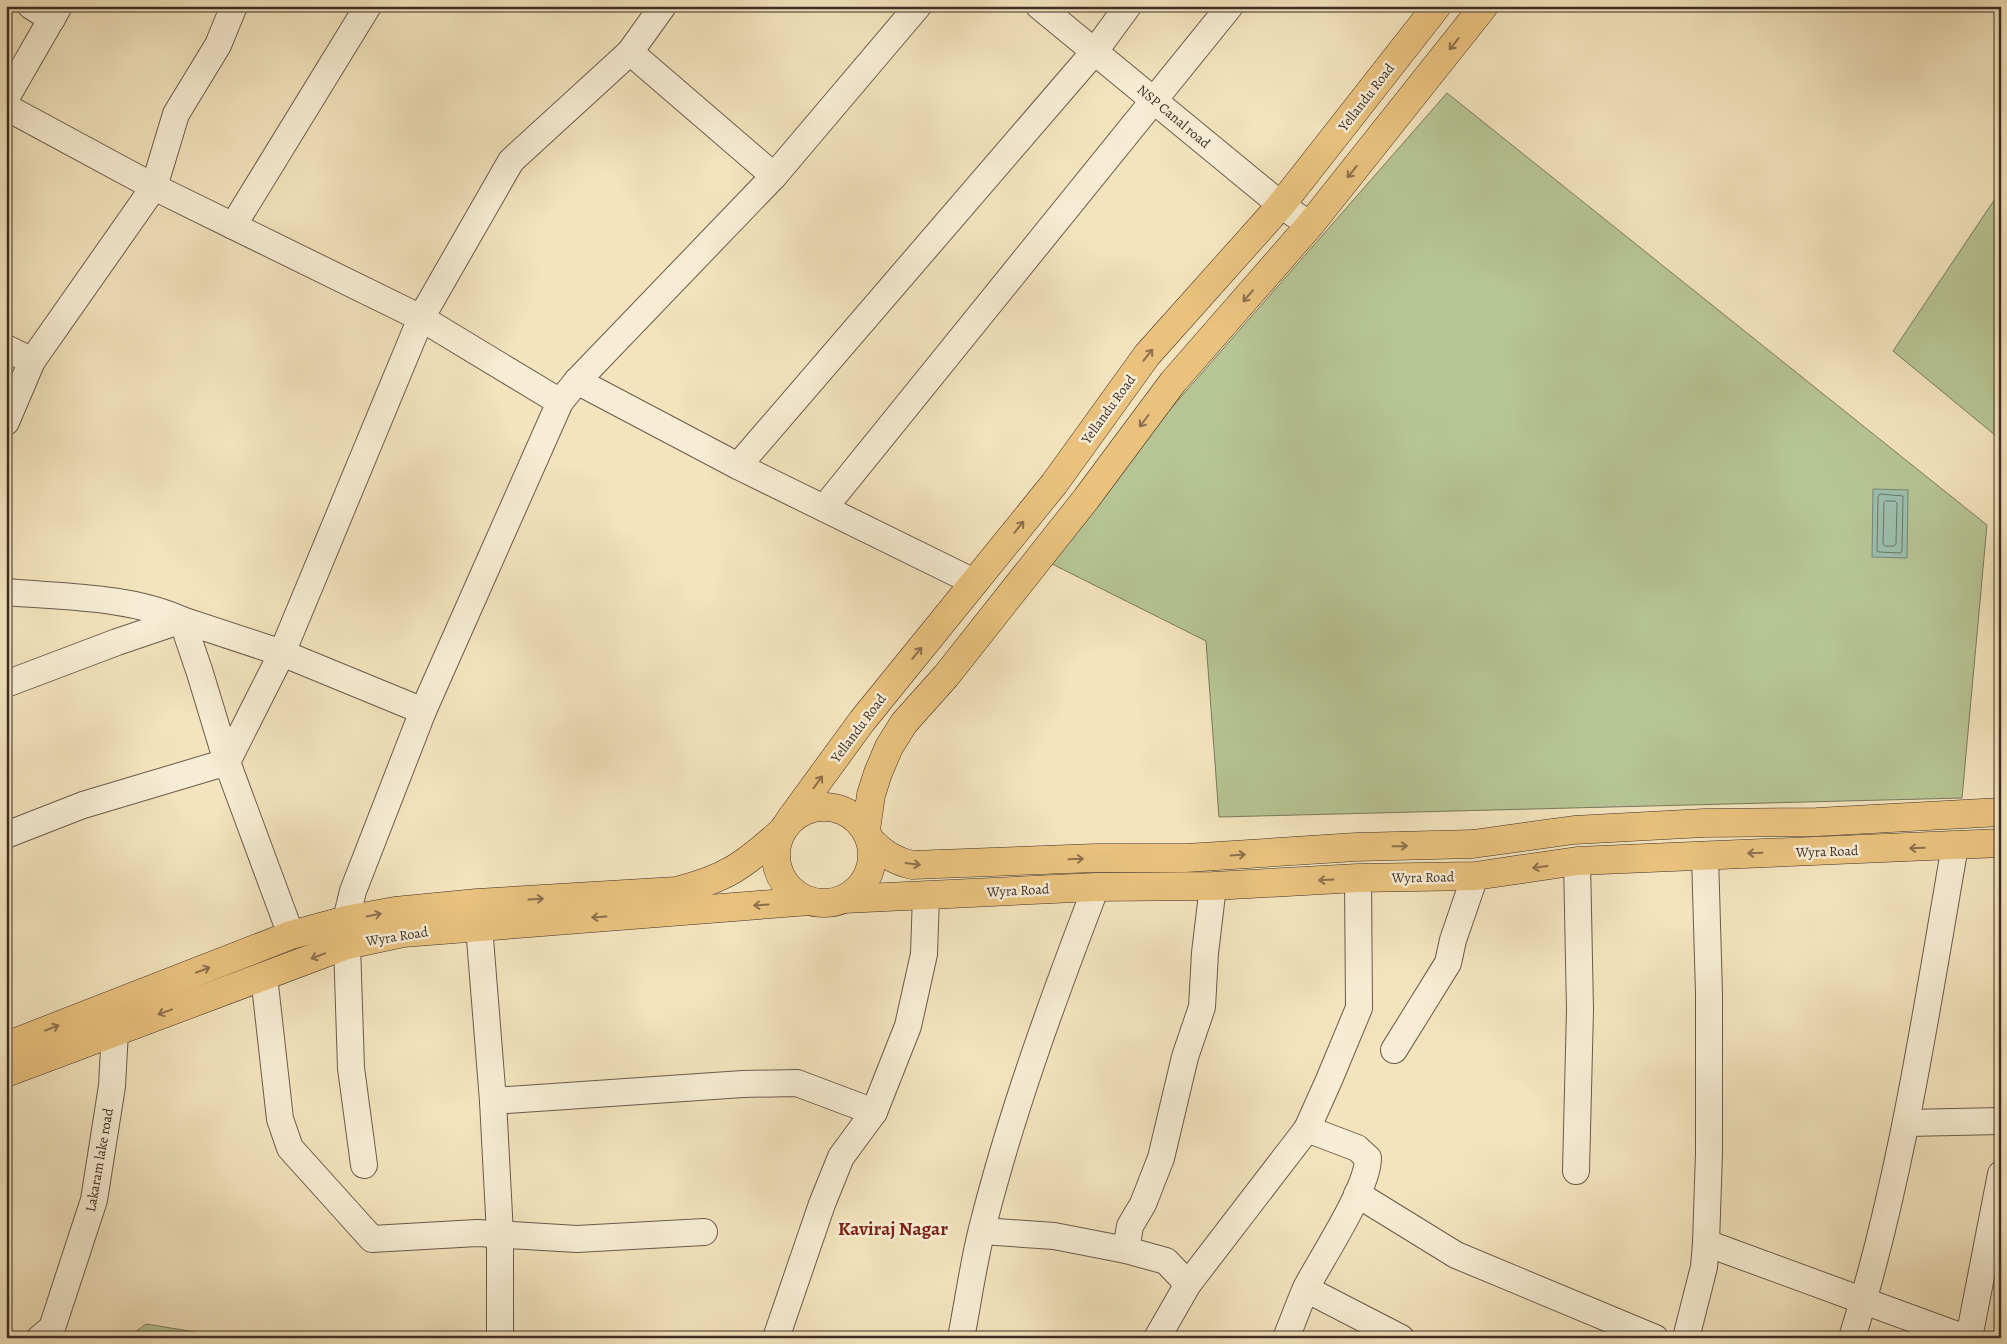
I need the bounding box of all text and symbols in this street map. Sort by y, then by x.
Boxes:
one-way arrow [1448,38,1459,51]
street label: Yellandu Road [1333,59,1399,136]
street label: NSP Canal road [1133,80,1215,153]
one-way arrow [1347,165,1358,178]
one-way arrow [1243,289,1254,302]
one-way arrow [1142,348,1153,361]
street label: Yellandu Road [1076,370,1140,449]
one-way arrow [1139,414,1149,428]
one-way arrow [1013,520,1024,533]
one-way arrow [911,647,922,660]
street label: Yellandu Road [826,690,891,767]
one-way arrow [813,776,824,789]
one-way arrow [1392,841,1408,851]
street label: Wyra Road [1794,841,1859,862]
one-way arrow [1909,843,1925,852]
one-way arrow [1747,849,1763,858]
one-way arrow [1230,850,1246,859]
one-way arrow [1067,854,1083,864]
one-way arrow [905,859,921,869]
one-way arrow [1533,862,1549,872]
street label: Wyra Road [1391,867,1455,888]
one-way arrow [1318,875,1334,884]
street label: Wyra Road [985,879,1050,902]
one-way arrow [528,895,544,904]
one-way arrow [753,900,769,909]
one-way arrow [366,909,382,919]
one-way arrow [591,912,607,922]
street label: Wyra Road [364,922,430,951]
one-way arrow [311,951,326,961]
one-way arrow [195,965,210,974]
one-way arrow [158,1008,174,1017]
one-way arrow [44,1023,59,1033]
street label: Lakaram lake road [81,1106,118,1213]
district label: Kaviraj Nagar [838,1216,948,1242]

